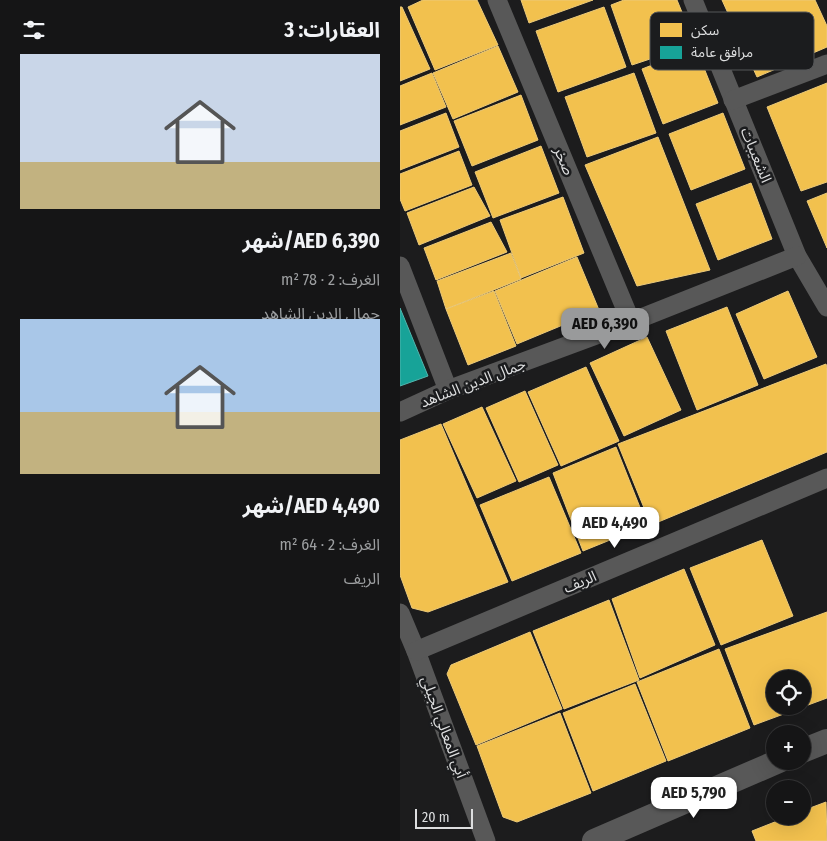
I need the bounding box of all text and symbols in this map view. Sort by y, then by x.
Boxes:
legend [650,12,814,70]
icon: filters [20,16,48,44]
text: العقارات: 3 [284,17,380,43]
text: سكن [691,22,719,39]
text: مرافق عامة [691,44,753,62]
icon: home [155,87,245,177]
street label: الشعيبات [737,125,775,185]
street label: صخر [550,143,578,178]
text: AED 6,390/شهر [242,228,380,254]
text: الغرف: 2 · 78 m² [281,270,380,289]
text: جمال الدين الشاهد [261,304,380,323]
pin: AED 6,390 [548,308,662,350]
text: AED 6,390 [572,314,638,333]
icon: home [155,352,245,442]
street label: جمال الدين الشاهد [418,355,528,411]
text: AED 4,490/شهر [243,493,380,519]
pin: AED 4,490 [558,506,672,549]
text: AED 4,490 [582,513,648,532]
text: الغرف: 2 · 64 m² [279,535,380,554]
street label: الريف [561,567,599,597]
text: الريف [344,569,380,588]
map controls [766,670,811,825]
button: locate [766,670,811,715]
street label: أبي المعالي الجيلي [415,674,471,781]
button: + [766,725,811,770]
pin: AED 5,790 [637,776,751,819]
button: − [766,780,811,825]
text: AED 5,790 [662,783,726,802]
scale bar [415,806,472,829]
text: 20 m [422,809,450,826]

